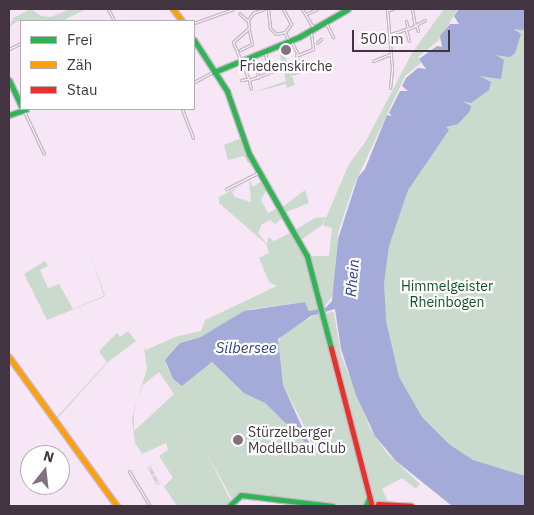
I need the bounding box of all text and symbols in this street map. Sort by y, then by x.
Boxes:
legend [20,20,195,110]
scale bar [354,20,452,52]
text: 500 m [360,29,404,48]
text: Frei [67,30,93,49]
marker: Friedenskirche [280,44,292,56]
text: Zäh [67,55,92,74]
place label: Friedenskirche [239,58,333,74]
text: Stau [67,80,98,99]
water label: Rhein [341,258,363,298]
park label: Himmelgeister Rheinbogen [401,278,493,310]
water label: Silbersee [216,339,276,357]
place label: Stürzelberger Modellbau Club [248,424,346,457]
marker: Stürzelberger Modellbau Club [232,434,244,446]
north arrow [20,445,70,495]
text: N [41,446,56,467]

